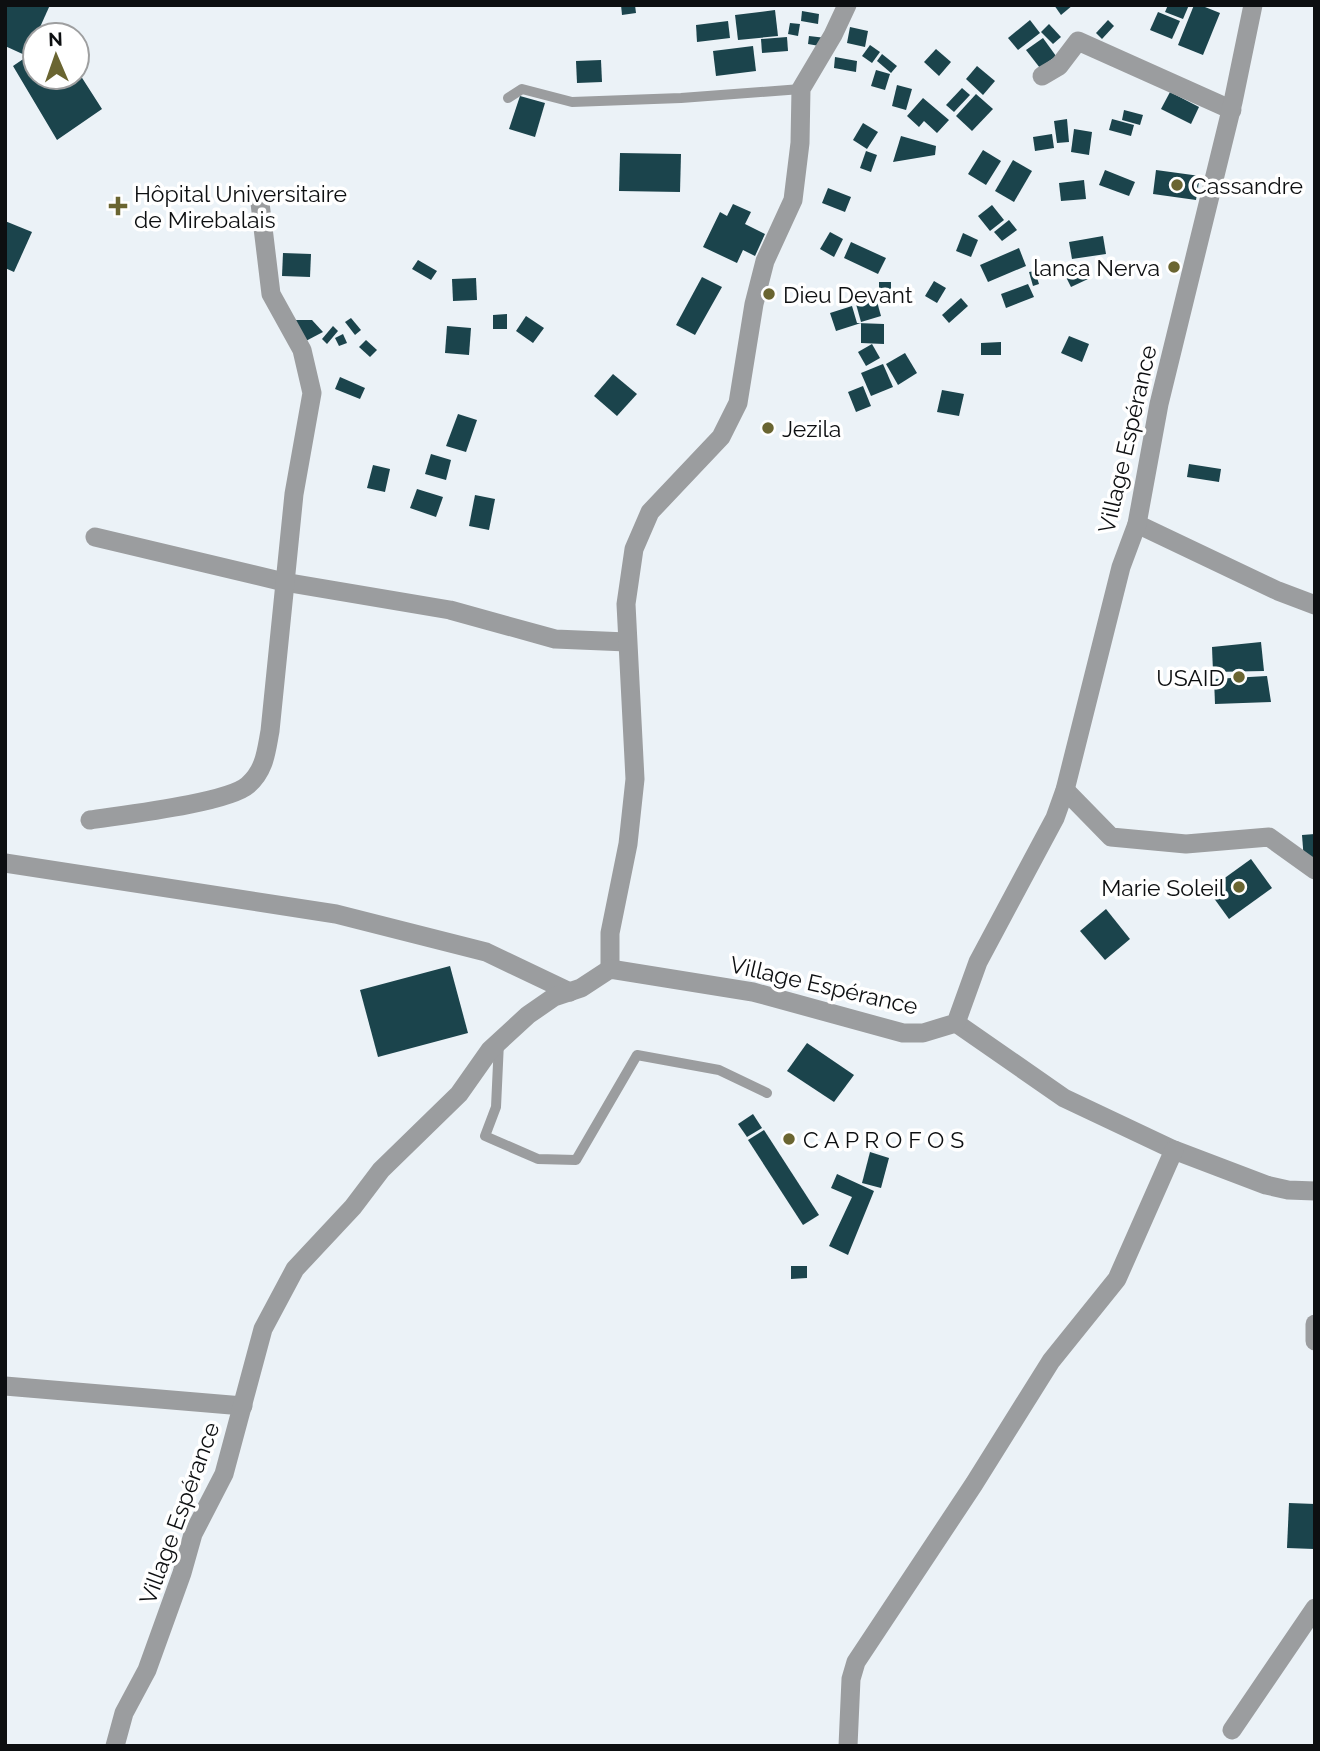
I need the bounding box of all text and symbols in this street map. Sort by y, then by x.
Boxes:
north arrow [21,21,91,91]
text: N [48,28,63,50]
place label: Cassandre [1191,172,1303,199]
marker: Cassandre [1169,177,1185,193]
place label: Hôpital Universitaire de Mirebalais [134,180,347,233]
marker: Hôpital Universitaire de Mirebalais [108,196,128,216]
place label: lanca Nerva [1033,254,1160,281]
marker: lanca Nerva [1166,259,1182,275]
place label: Dieu Devant [783,281,913,308]
marker: Dieu Devant [761,286,777,302]
street label: Village Espérance [1092,342,1162,536]
place label: Jezila [782,415,841,442]
marker: Jezila [760,420,776,436]
place label: USAID [1156,664,1225,691]
marker: USAID [1231,669,1247,685]
place label: Marie Soleil [1101,874,1226,901]
marker: Marie Soleil [1231,879,1247,895]
street label: Village Espérance [727,950,921,1020]
place label: C A P R O F O S [803,1126,964,1153]
marker: C A P R O F O S [781,1131,797,1147]
street label: Village Espérance [133,1418,225,1608]

